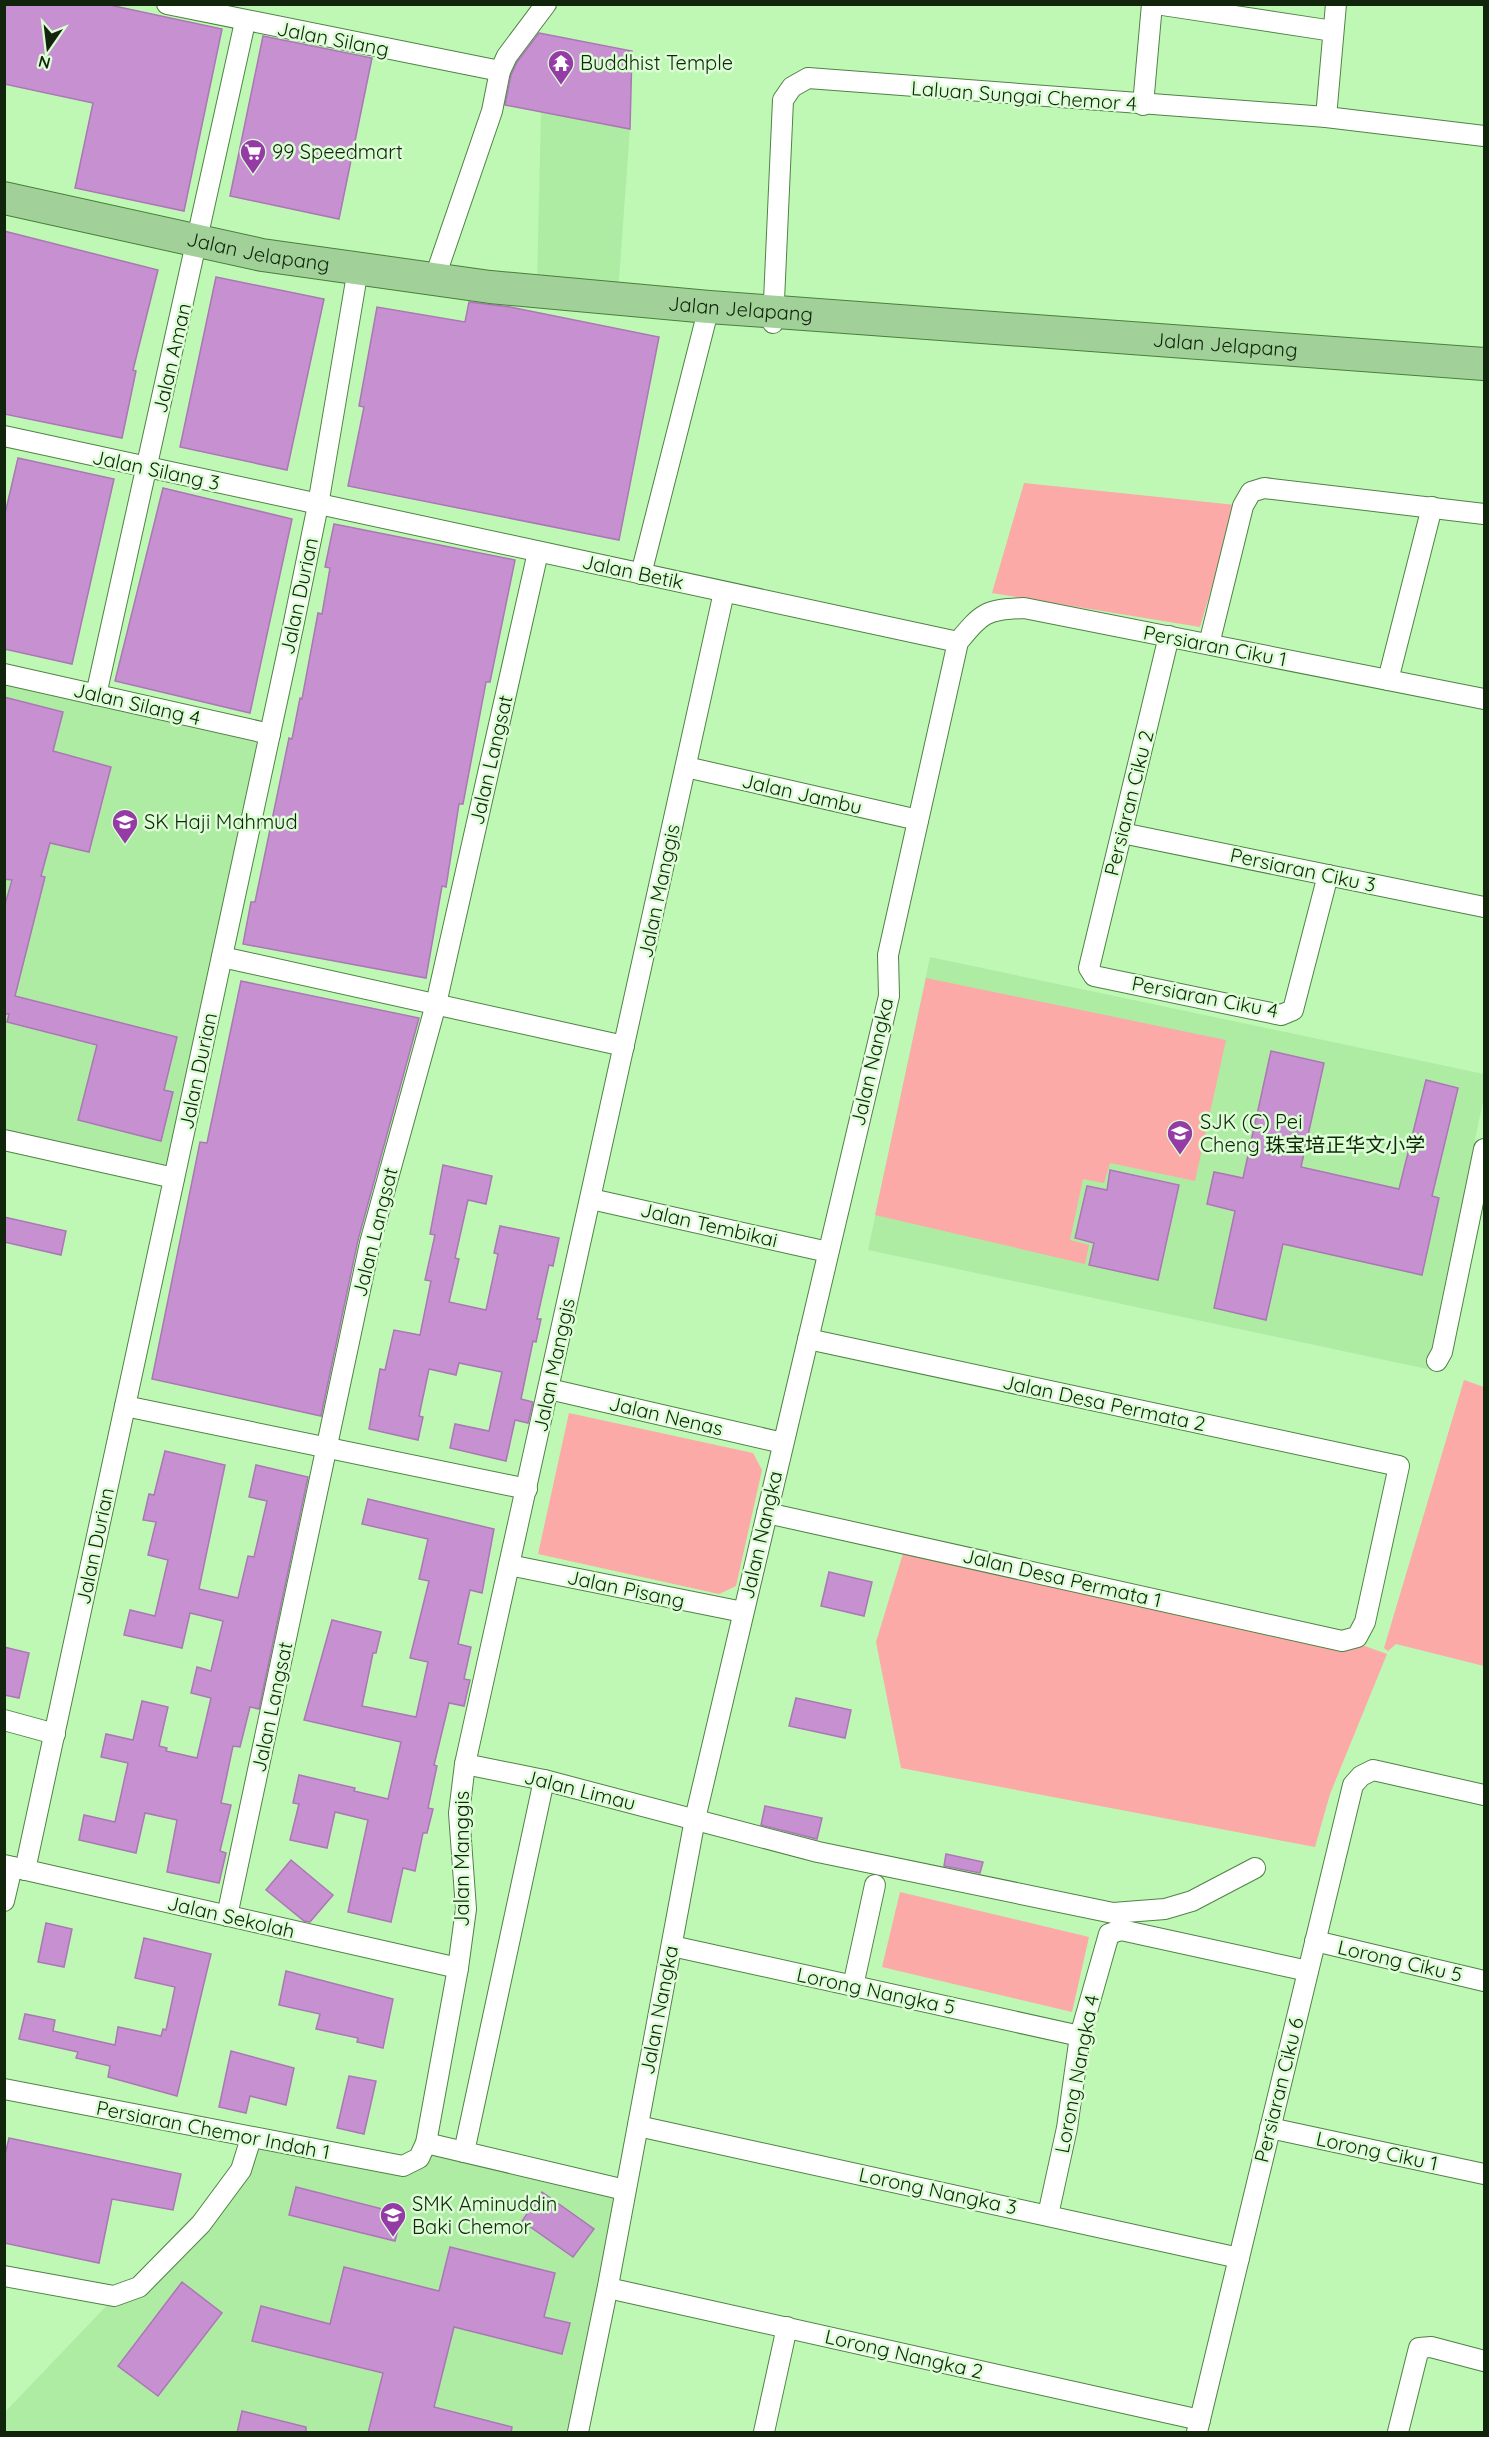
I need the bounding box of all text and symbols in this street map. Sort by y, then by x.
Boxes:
street label: Jalan Silang [275,15,391,62]
north arrow [18,18,78,78]
temple icon: Buddhist Temple [546,48,576,86]
place label: Buddhist Temple [580,50,733,75]
text: N [36,51,52,74]
street label: Laluan Sungai Chemor 4 [910,75,1138,116]
supermarket icon: 99 Speedmart [238,137,268,175]
place label: 99 Speedmart [272,139,403,164]
street label: Jalan Jelapang [184,226,331,276]
street label: Jalan Jelapang [667,290,814,327]
street label: Jalan Aman [147,300,196,415]
street label: Jalan Jelapang [1152,327,1299,362]
street label: Jalan Silang 3 [90,444,222,495]
street label: Jalan Durian [274,535,323,657]
street label: Jalan Betik [580,549,686,594]
street label: Persiaran Ciku 1 [1141,619,1289,672]
street label: Jalan Silang 4 [71,677,203,730]
street label: Jalan Langsat [463,692,518,827]
street label: Persiaran Ciku 2 [1098,728,1159,878]
street label: Jalan Jambu [740,768,865,819]
school or university icon: SK Haji Mahmud [110,807,140,845]
place label: SK Haji Mahmud [144,809,298,834]
street label: Jalan Manggis [632,822,685,960]
street label: Persiaran Ciku 3 [1228,842,1378,897]
street label: Persiaran Ciku 4 [1130,970,1280,1023]
street label: Jalan Nangka [845,995,898,1128]
street label: Jalan Durian [173,1010,222,1132]
place label: SJK (C) Pei Cheng 珠宝培正华文小学 [1200,1109,1425,1157]
school or university icon: SJK (C) Pei Cheng 珠宝培正华文小学 [1165,1118,1195,1156]
street label: Jalan Langsat [346,1164,403,1299]
street label: Jalan Tembikai [638,1197,780,1252]
street label: Jalan Manggis [527,1296,580,1434]
street label: Jalan Desa Permata 2 [1000,1369,1208,1436]
street label: Jalan Nenas [607,1390,726,1441]
street label: Jalan Nangka [734,1468,787,1601]
street label: Jalan Durian [70,1485,119,1607]
street label: Jalan Desa Permata 1 [960,1542,1164,1613]
street label: Jalan Pisang [565,1564,687,1613]
street label: Jalan Langsat [246,1639,298,1774]
street label: Jalan Limau [522,1764,638,1815]
street label: Jalan Manggis [449,1791,474,1927]
street label: Jalan Sekolah [165,1890,297,1943]
street label: Lorong Ciku 5 [1335,1934,1465,1987]
street label: Jalan Nangka [634,1943,683,2076]
street label: Lorong Nangka 5 [795,1962,958,2020]
street label: Lorong Nangka 4 [1049,1992,1104,2155]
street label: Persiaran Ciku 6 [1248,2015,1309,2165]
street label: Persiaran Chemor Indah 1 [94,2095,332,2164]
street label: Lorong Ciku 1 [1314,2125,1440,2176]
street label: Lorong Nangka 3 [857,2162,1019,2219]
place label: SMK Aminuddin Baki Chemor [412,2191,557,2239]
school or university icon: SMK Aminuddin Baki Chemor [378,2200,408,2238]
street label: Lorong Nangka 2 [823,2323,986,2384]

